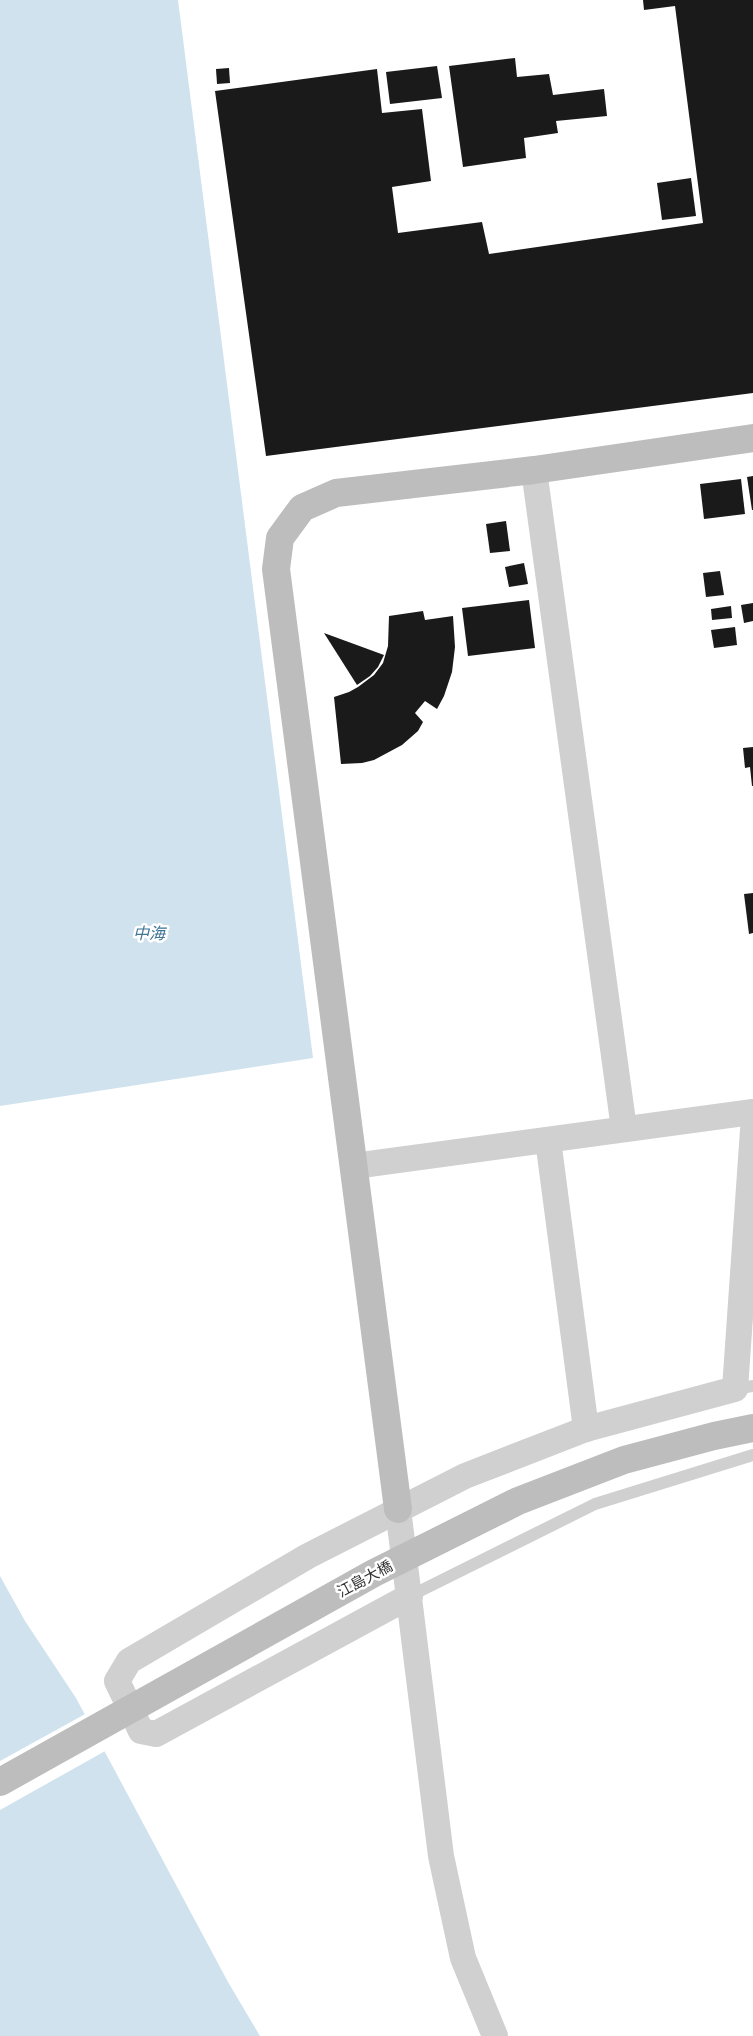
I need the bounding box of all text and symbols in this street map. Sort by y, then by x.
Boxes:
water label: 中海 [133,924,168,943]
street label: 江島大橋 [334,1557,396,1601]

